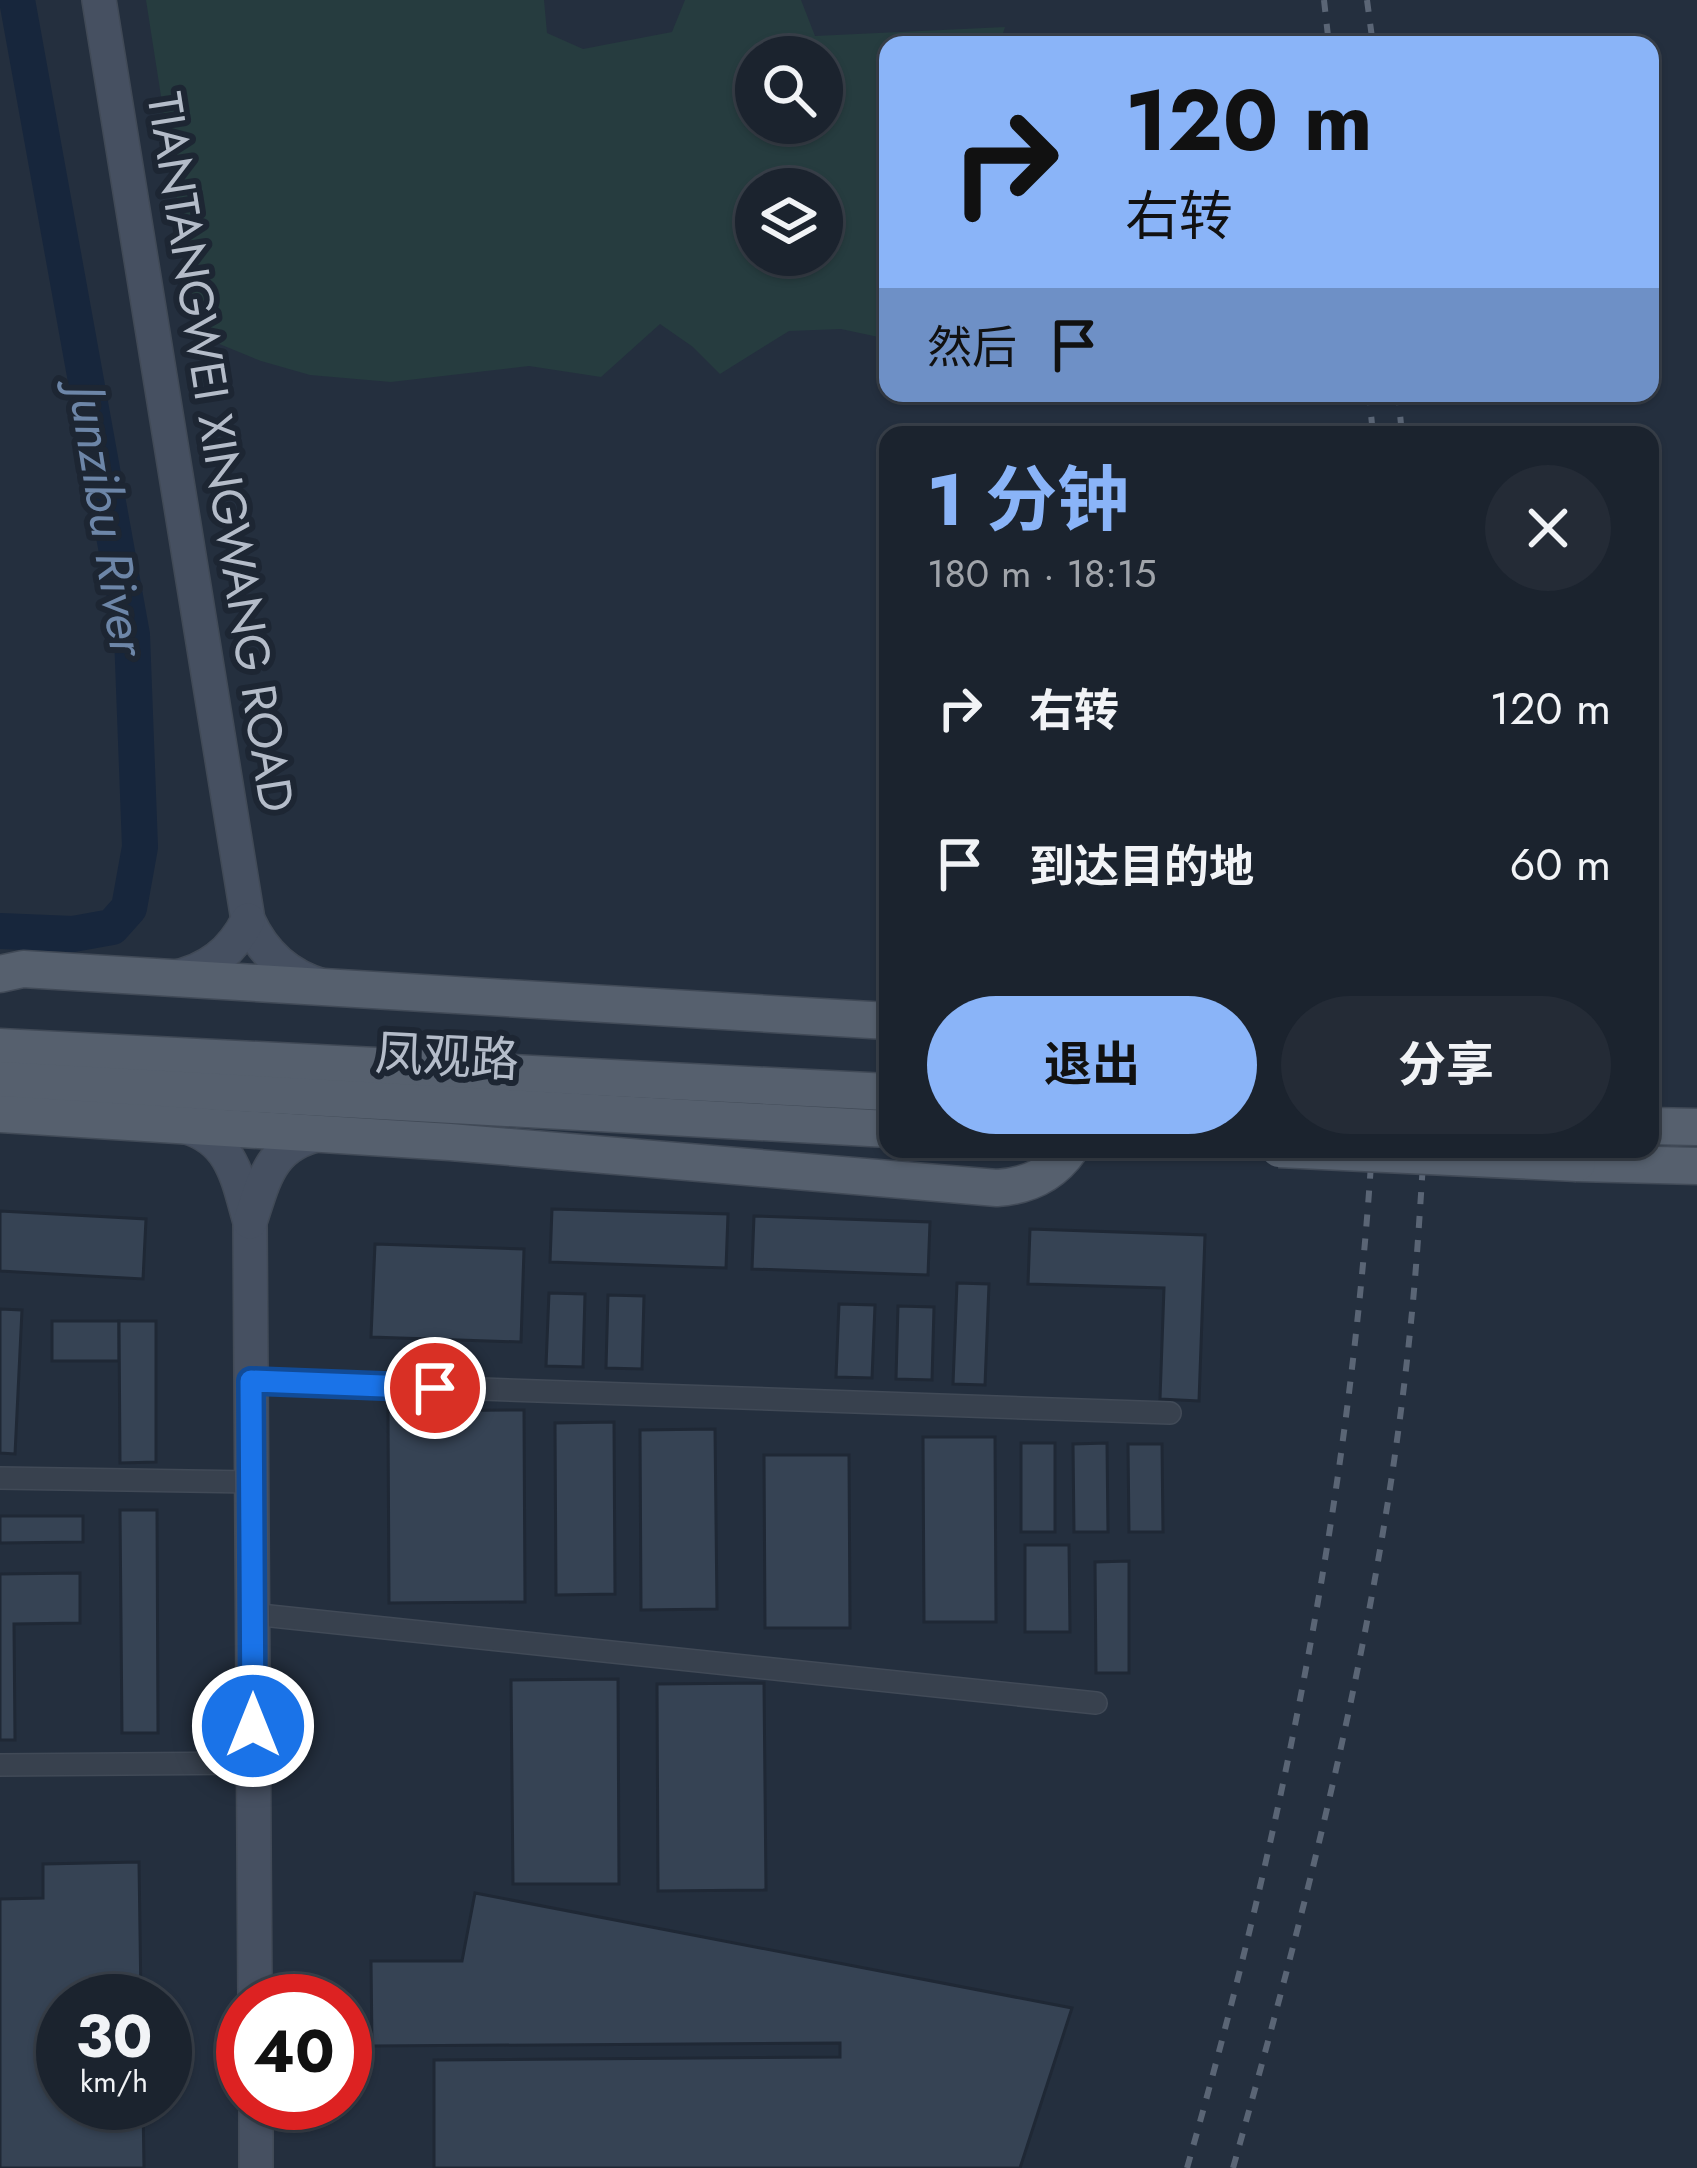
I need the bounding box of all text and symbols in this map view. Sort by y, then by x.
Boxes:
map controls [735,36,843,276]
button: search [735,36,843,144]
text: 120 m [1125,60,1373,182]
icon: right [927,84,1083,240]
street label: TIANTANGWEI XINGWANG ROAD [130,87,311,817]
button: layers [735,168,843,276]
text: 右转 [1125,177,1233,255]
icon: arrive [1041,312,1107,378]
text: 然后 [927,315,1017,380]
water label: Junzibu River [49,371,166,664]
text: 1 分钟 [927,448,1129,552]
button: close [1485,465,1611,591]
text: 180 m · 18:15 [927,545,1157,602]
icon: right [927,675,993,741]
text: 120 m [1490,676,1611,741]
text: 右转 [1029,678,1119,743]
icon: arrive [927,831,993,897]
text: 60 m [1509,832,1611,897]
text: 到达目的地 [1029,834,1254,899]
button: 退出 [927,996,1257,1134]
button: 分享 [1281,996,1611,1134]
street label: 凤观路 [373,1018,521,1095]
pin [384,1337,486,1439]
icon: arrive [402,1355,468,1421]
position arrow [190,1663,316,1789]
speed limit sign: 40 [216,1974,372,2130]
text: 30 [76,1993,152,2080]
text: km/h [80,2060,148,2103]

